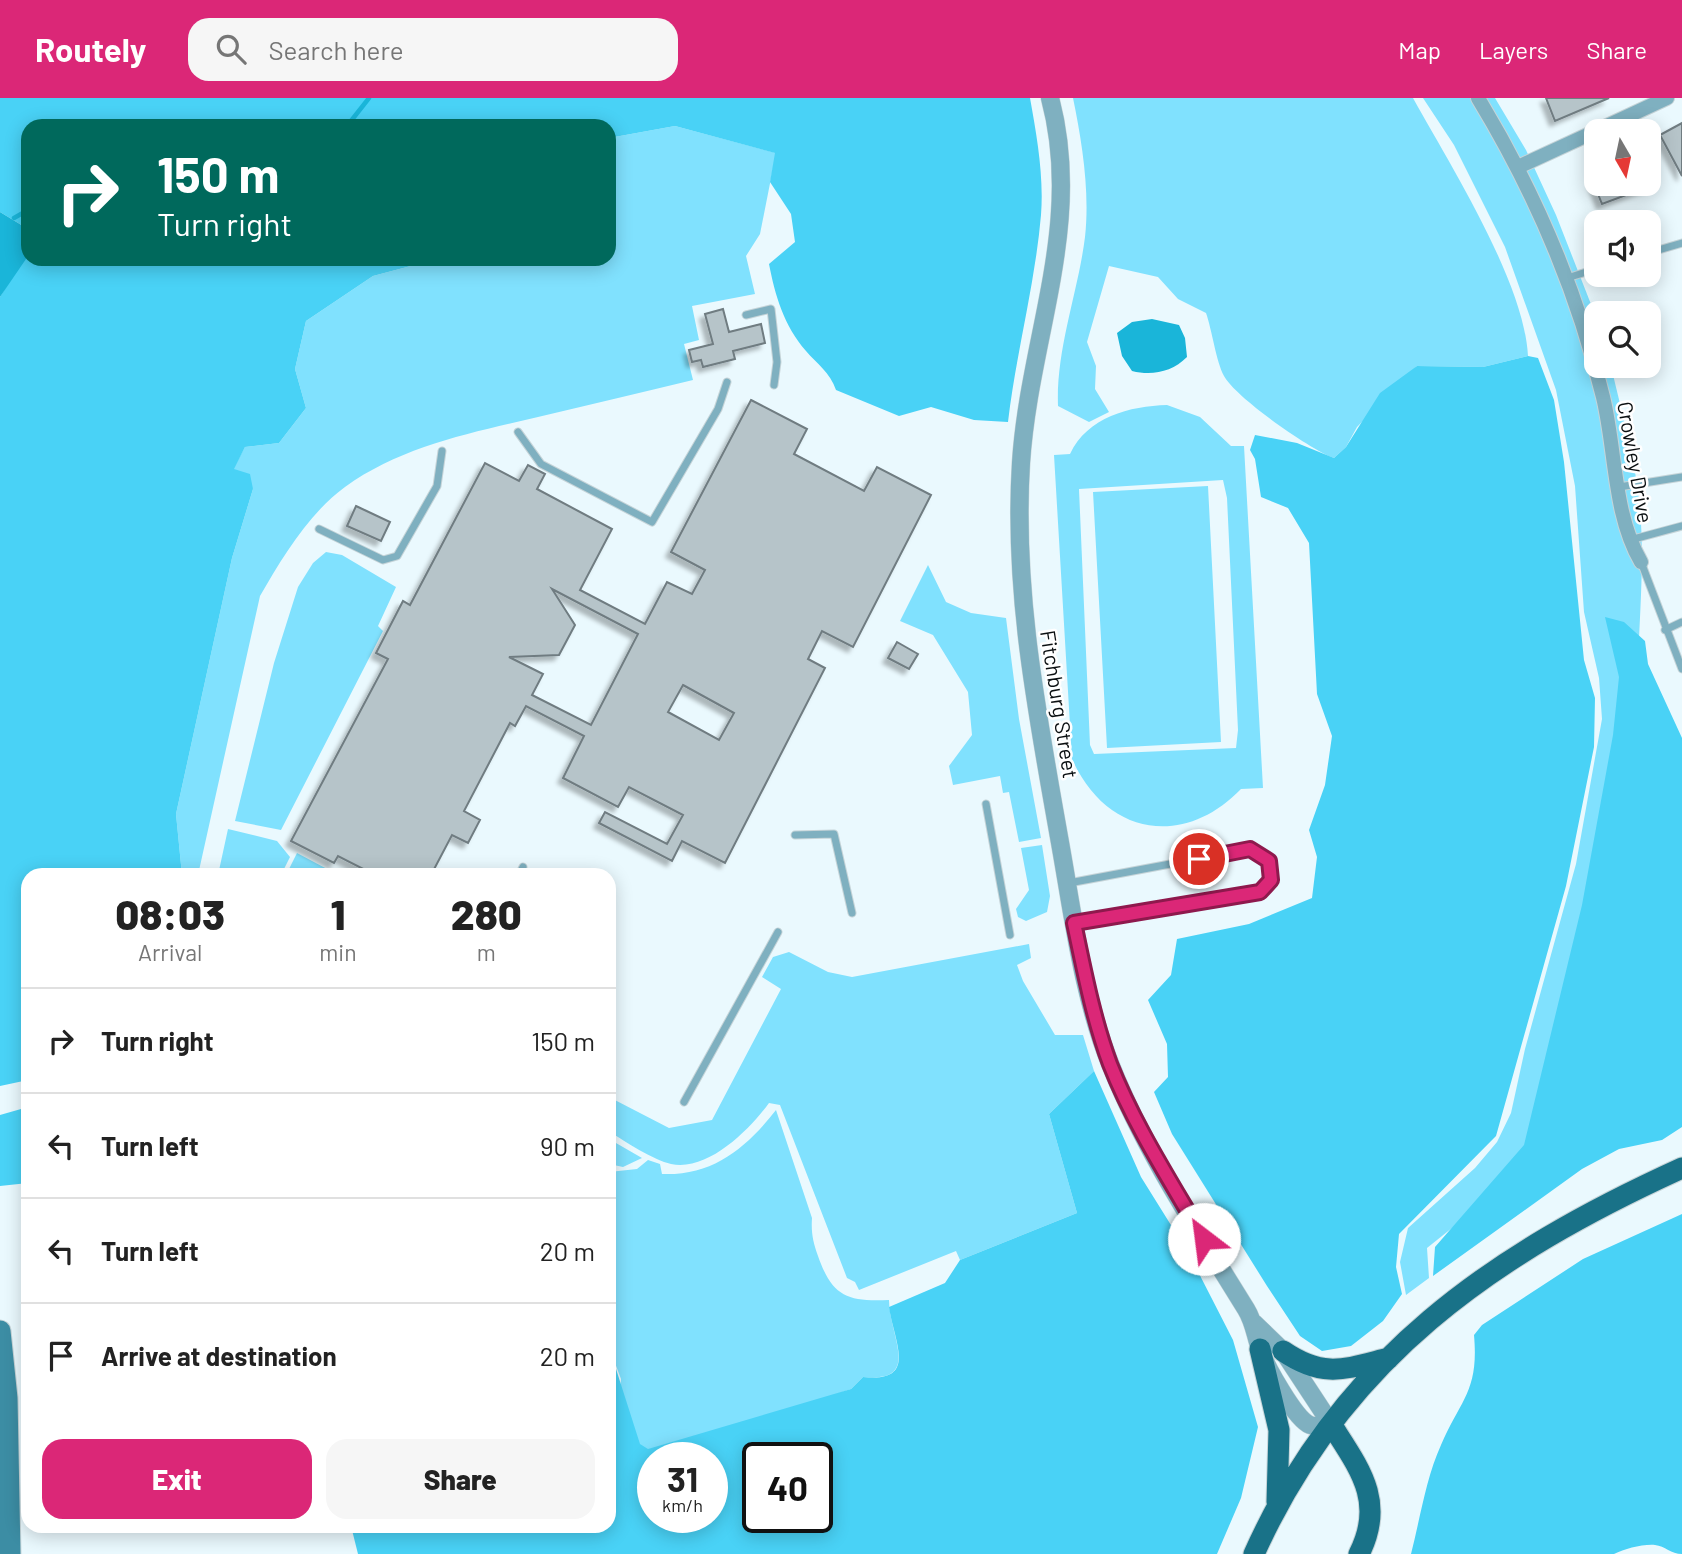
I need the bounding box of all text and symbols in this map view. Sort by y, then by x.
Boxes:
search box [188,18,678,81]
text: Routely [35,29,146,69]
icon: search [212,30,250,68]
text: Search here [268,34,404,65]
text: Map [1398,35,1441,64]
text: Layers [1479,35,1548,64]
text: Share [1586,35,1647,64]
north arrow [1584,119,1661,196]
map controls [1584,119,1661,378]
text: 150 m [157,144,279,203]
icon: right [42,147,133,238]
text: Turn right [157,204,292,242]
button: sound [1584,210,1661,287]
button: search [1584,301,1661,378]
street label: Crowley Drive [1613,399,1659,525]
street label: Fitchburg Street [1036,628,1084,780]
pin [1169,829,1229,889]
icon: arrive [1180,840,1218,878]
text: 08:03 [115,888,225,938]
text: 1 [330,888,345,938]
text: 280 [451,888,522,938]
text: Arrival [138,938,202,966]
text: min [319,938,357,966]
text: m [477,938,496,966]
icon: right [42,1022,80,1060]
text: Turn right [101,1025,214,1056]
text: 150 m [531,1025,595,1056]
icon: left [42,1127,80,1165]
text: Turn left [101,1130,199,1161]
text: 90 m [540,1130,595,1161]
position arrow [1167,1202,1241,1276]
icon: left [42,1232,80,1270]
text: Turn left [101,1235,199,1266]
text: 20 m [540,1235,595,1266]
icon: arrive [42,1337,80,1375]
text: Arrive at destination [101,1340,337,1371]
text: 20 m [540,1340,595,1371]
button: Exit [42,1439,312,1519]
button: Share [326,1439,595,1519]
speed limit sign: 40 [742,1442,833,1533]
text: 31 [667,1457,698,1499]
text: km/h [662,1494,703,1516]

